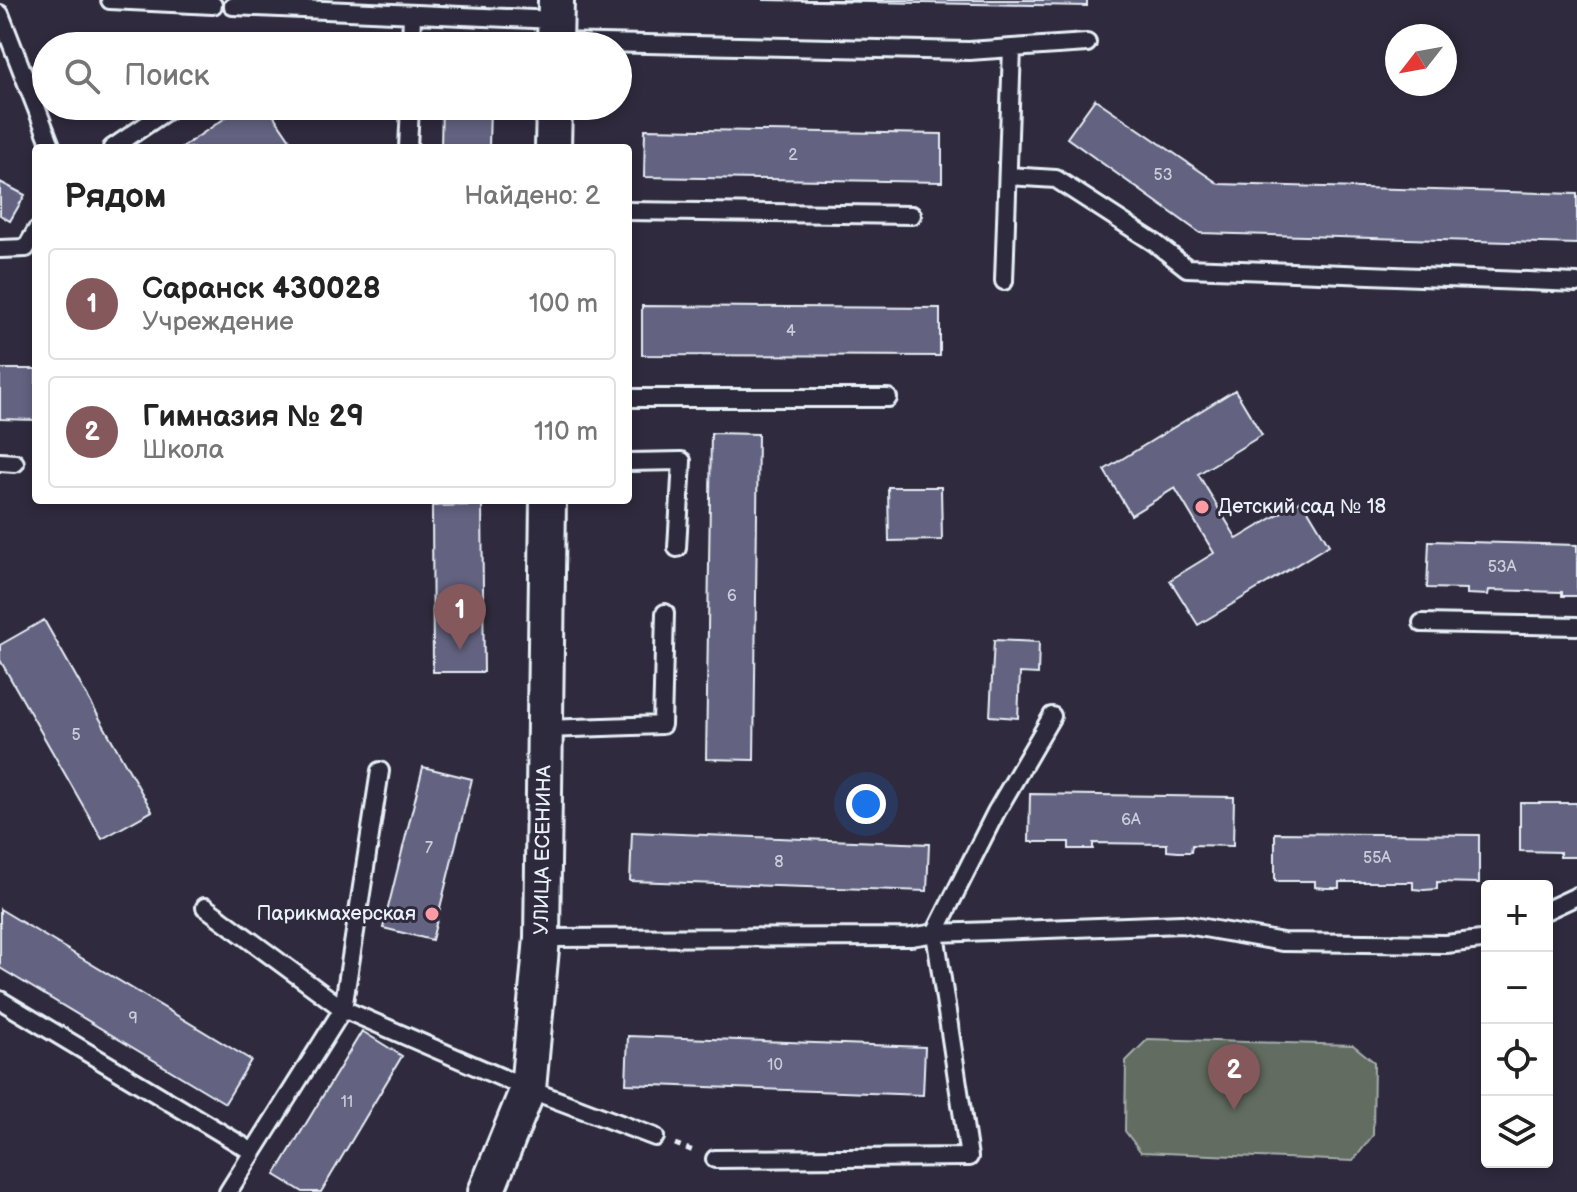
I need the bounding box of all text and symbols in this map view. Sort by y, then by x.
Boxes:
north arrow [1385,24,1457,96]
search box [32,32,632,120]
icon: search [60,54,104,98]
text: Поиск [124,58,210,94]
house number: 2 [788,146,798,165]
house number: 53 [1153,166,1173,185]
text: Рядом [64,176,166,217]
text: Найдено: 2 [464,181,600,212]
text: Саранск 430028 [142,271,381,307]
text: 1 [87,289,97,320]
text: 100 m [529,289,598,320]
text: Учреждение [142,307,294,338]
house number: 4 [786,322,796,341]
text: Гимназия № 29 [142,399,364,435]
text: 2 [84,417,100,448]
text: 110 m [534,417,598,448]
text: Школа [142,435,224,466]
place label: Детский сад № 18 [1218,495,1386,519]
marker: Детский сад № 18 [1193,498,1211,516]
house number: 53А [1488,558,1517,577]
pin: 1 [434,584,486,650]
house number: 6 [727,587,737,606]
house number: 5 [71,726,81,745]
street label: УЛИЦА ЕСЕНИНА [530,764,556,935]
your location [846,784,886,824]
house number: 6А [1121,811,1141,830]
house number: 7 [425,839,433,858]
house number: 55А [1363,849,1391,868]
house number: 8 [774,853,784,872]
map controls [1481,880,1553,1168]
button: + [1481,880,1553,952]
place label: Парикмахерская [257,902,416,926]
marker: Парикмахерская [423,905,441,923]
button: − [1481,952,1553,1024]
house number: 9 [128,1009,138,1028]
button: locate [1481,1024,1553,1096]
pin: 2 [1208,1044,1260,1110]
house number: 10 [767,1056,783,1075]
house number: 11 [341,1093,353,1112]
button: layers [1481,1096,1553,1168]

